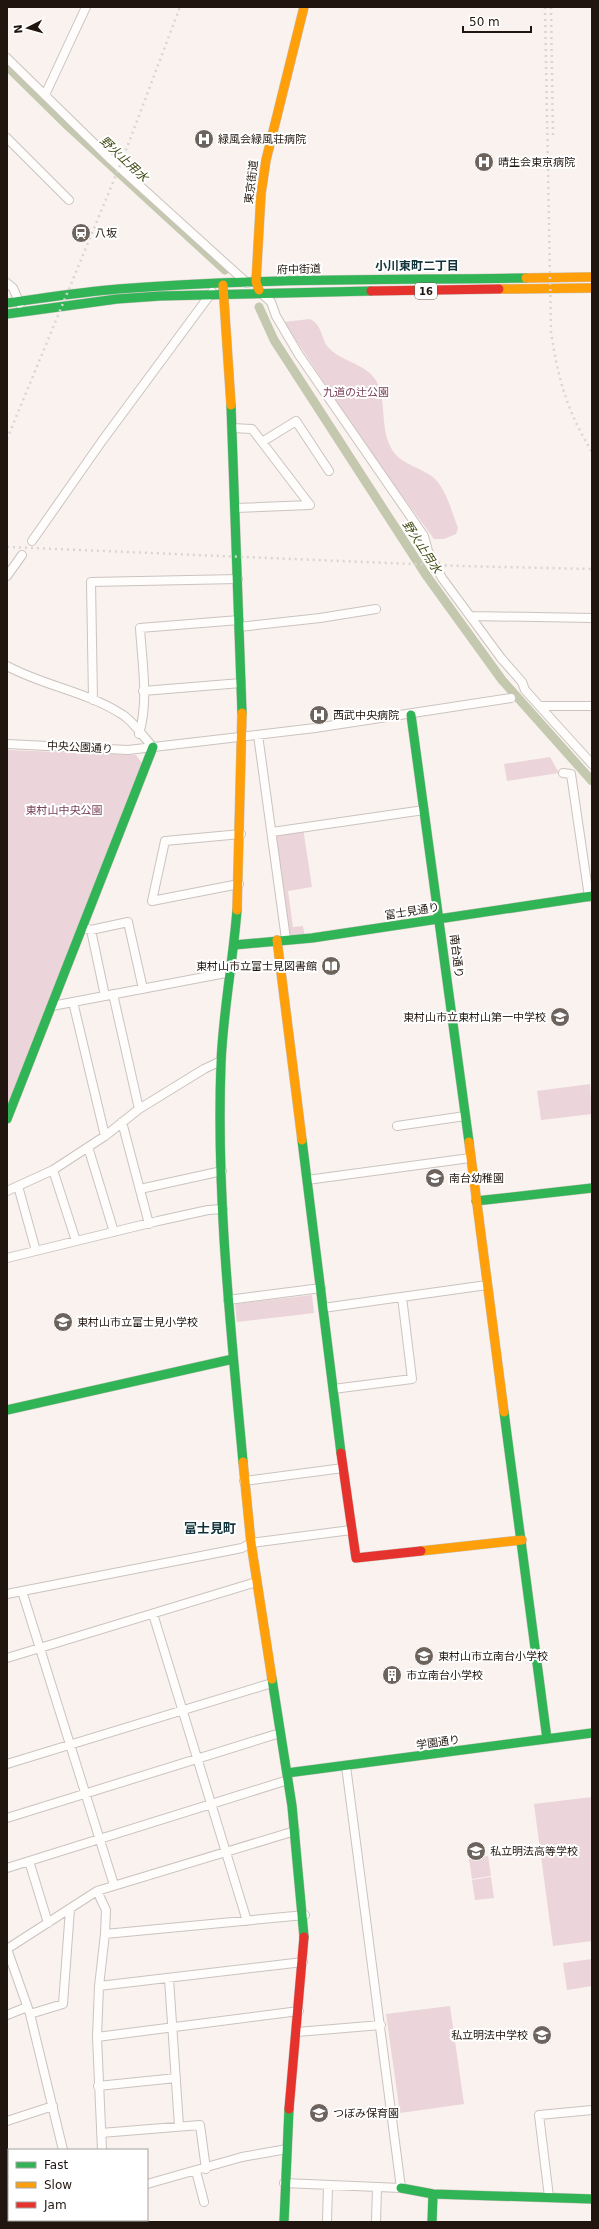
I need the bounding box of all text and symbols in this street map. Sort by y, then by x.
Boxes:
north arrow [8,8,48,48]
scale bar [463,8,531,34]
text: 50 m [469,15,500,29]
text: N [12,24,25,34]
hospital icon: 緑風会緑風荘病院 [193,128,215,150]
water label: 野火止用水 [97,133,152,186]
place label: 緑風会緑風荘病院 [218,133,306,146]
hospital icon: 晴生会東京病院 [473,151,495,173]
place label: 晴生会東京病院 [498,156,575,169]
street label: 東京街道 [242,159,261,205]
station icon: 八坂 [70,222,92,244]
place label: 八坂 [95,227,117,240]
district label: 小川東町二丁目 [375,259,459,273]
street label: 府中街道 [277,263,321,276]
road number: 16 [415,283,437,299]
park label: 九道の辻公園 [323,386,389,399]
water label: 野火止用水 [400,518,445,578]
hospital icon: 西武中央病院 [308,704,330,726]
place label: 西武中央病院 [333,709,399,722]
street label: 中央公園通り [47,739,113,756]
park label: 東村山中央公園 [26,804,103,817]
street label: 富士見通り [384,901,440,922]
street label: 南台通り [447,933,466,979]
library icon: 東村山市立富士見図書館 [320,955,342,977]
place label: 東村山市立富士見図書館 [196,960,317,973]
school or university icon: 東村山市立東村山第一中学校 [549,1006,571,1028]
place label: 東村山市立東村山第一中学校 [403,1011,546,1024]
school or university icon: 南台幼稚園 [424,1167,446,1189]
place label: 南台幼稚園 [449,1172,504,1185]
school or university icon: 東村山市立富士見小学校 [52,1311,74,1333]
place label: 東村山市立富士見小学校 [77,1316,198,1329]
district label: 富士見町 [184,1521,236,1536]
school or university icon: 東村山市立南台小学校 [413,1645,435,1667]
place label: 東村山市立南台小学校 [438,1650,548,1663]
building icon: 市立南台小学校 [381,1664,403,1686]
place label: 市立南台小学校 [406,1669,483,1682]
street label: 学園通り [415,1733,461,1752]
school or university icon: 私立明法高等学校 [465,1840,487,1862]
place label: 私立明法高等学校 [490,1845,578,1858]
school or university icon: 私立明法中学校 [531,2024,553,2046]
place label: 私立明法中学校 [451,2029,528,2042]
school or university icon: つぼみ保育園 [308,2102,330,2124]
place label: つぼみ保育園 [333,2107,399,2120]
legend [8,2149,148,2221]
text: Fast [44,2158,68,2172]
text: Slow [44,2178,72,2192]
text: Jam [43,2198,67,2212]

